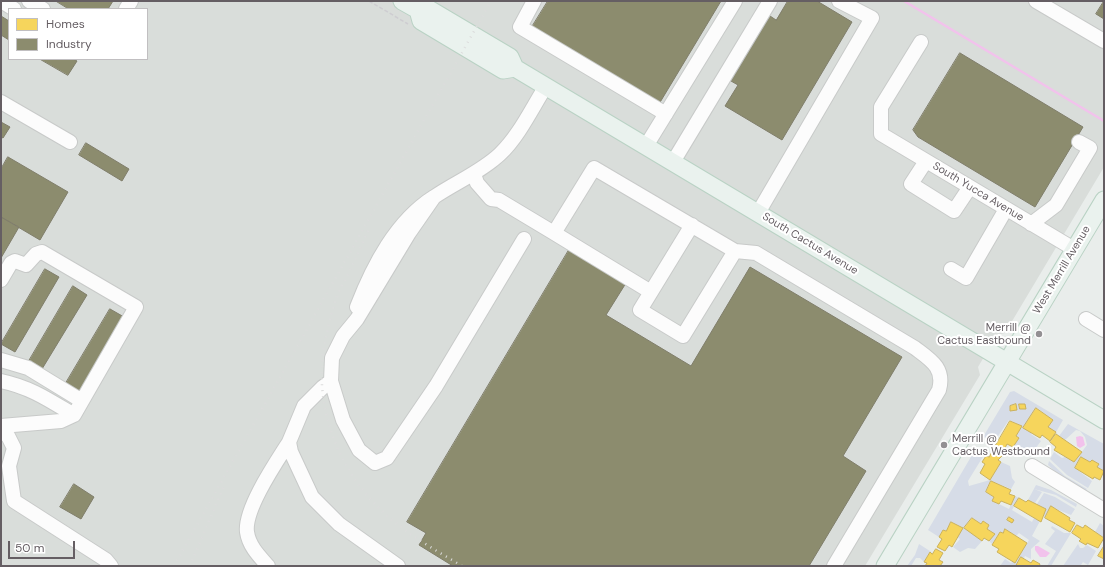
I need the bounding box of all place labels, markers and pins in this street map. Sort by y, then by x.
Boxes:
place label: Merrill @ Cactus Eastbound [937,321,1031,347]
marker: Merrill @ Cactus Eastbound [1034,329,1044,339]
place label: Merrill @ Cactus Westbound [952,432,1050,458]
marker: Merrill @ Cactus Westbound [939,440,949,450]

